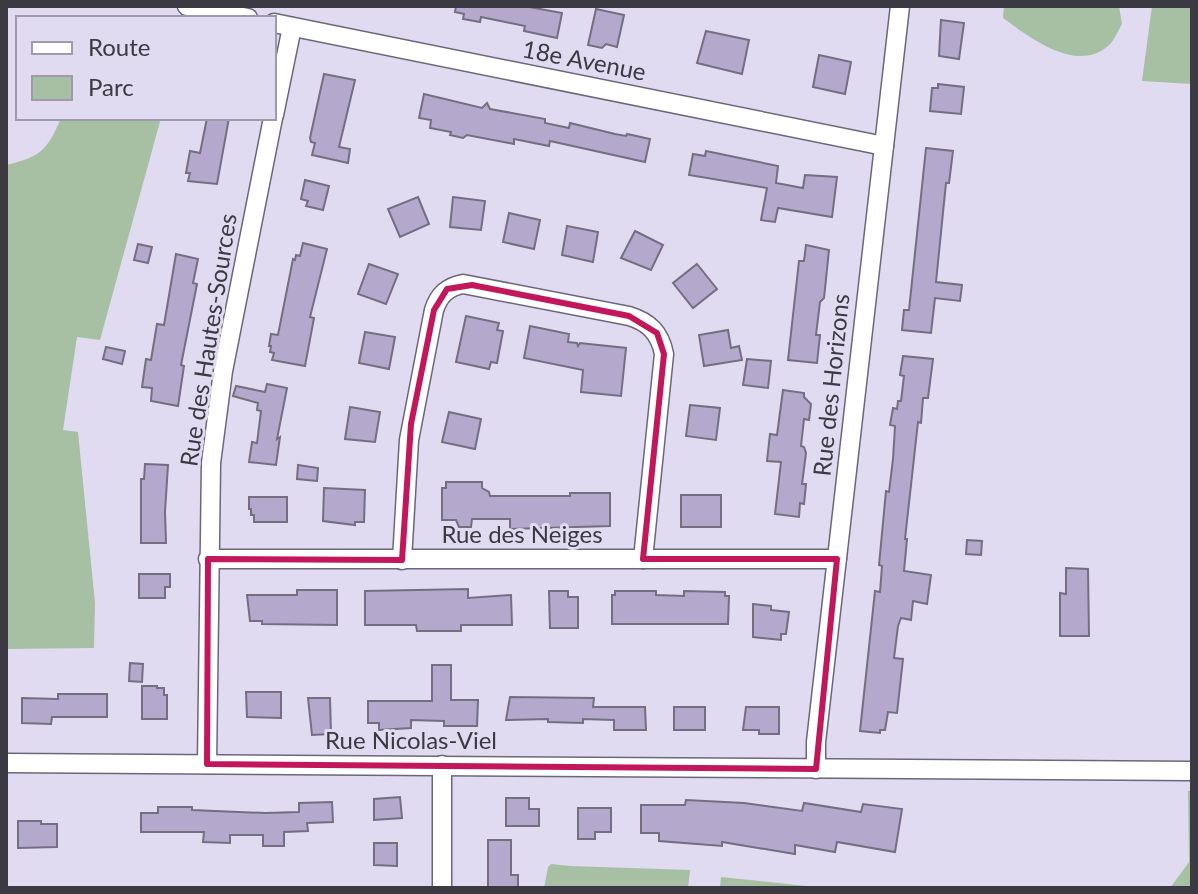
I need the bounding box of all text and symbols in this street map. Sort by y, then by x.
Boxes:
legend [16,16,276,120]
text: Route [88,32,150,61]
street label: 18e Avenue [520,33,649,86]
text: Parc [88,72,134,101]
street label: Rue des Hautes-Sources [173,211,242,468]
street label: Rue des Horizons [806,292,855,478]
street label: Rue des Neiges [441,519,603,548]
street label: Rue Nicolas-Viel [325,725,497,754]

